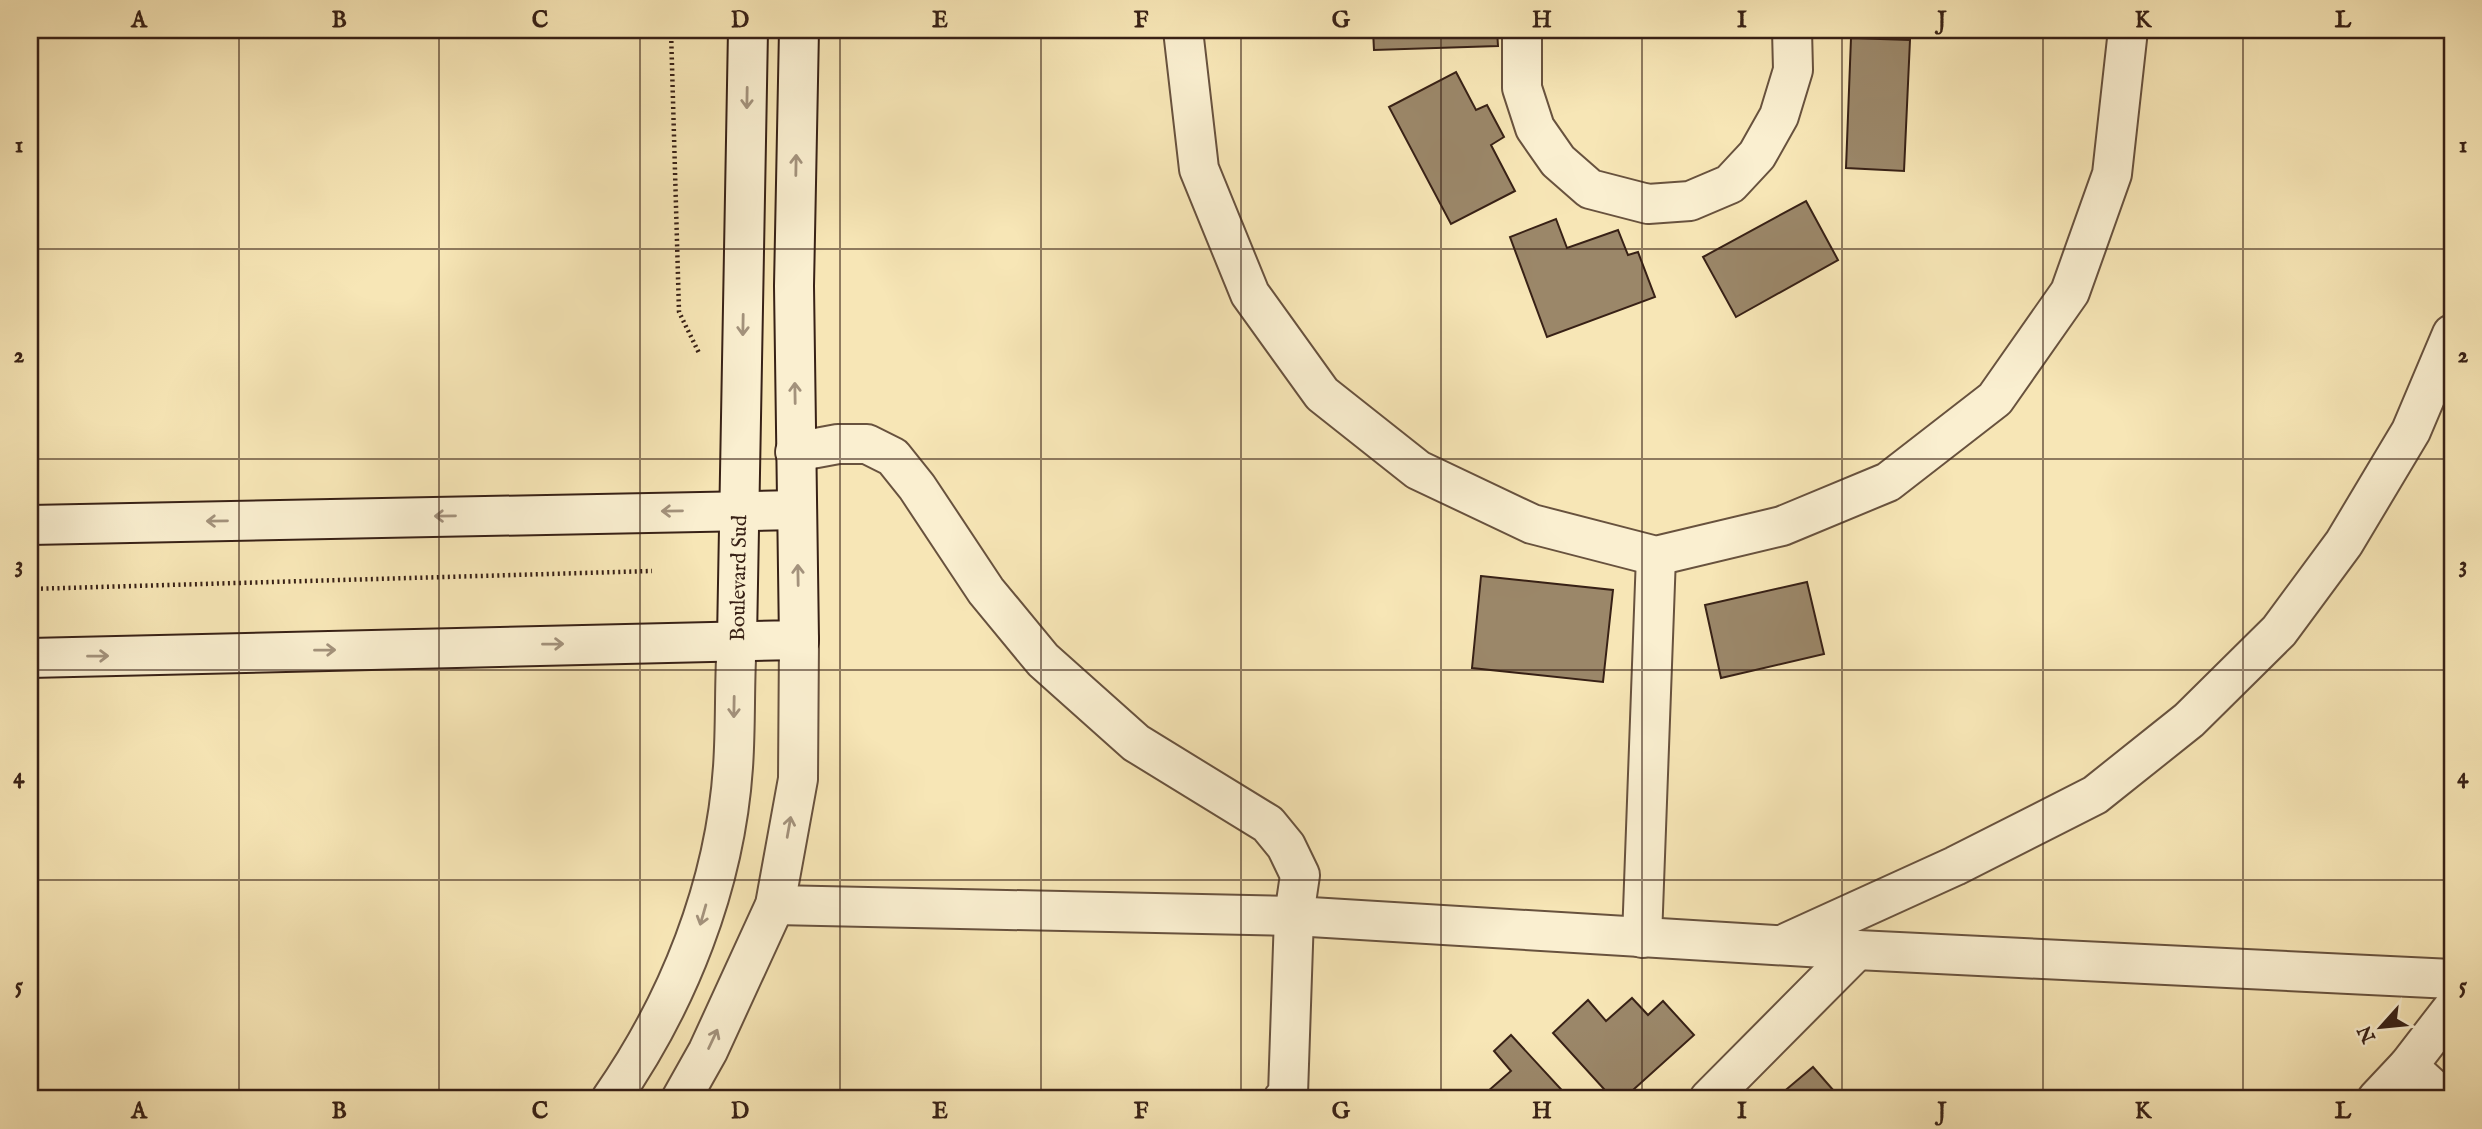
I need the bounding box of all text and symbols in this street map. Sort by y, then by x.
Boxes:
text: A [130,6,148,35]
text: B [331,6,347,35]
text: C [532,6,549,35]
text: D [731,6,749,35]
text: E [932,6,948,35]
text: F [1134,6,1149,35]
text: G [1332,6,1351,35]
text: H [1532,6,1552,35]
text: I [1737,6,1747,35]
text: J [1934,6,1947,35]
text: K [2135,6,2153,35]
text: L [2335,6,2352,35]
one-way arrow [740,86,754,109]
text: 1 [15,131,23,160]
text: 1 [2459,131,2467,160]
one-way arrow [789,154,803,177]
one-way arrow [736,314,750,337]
text: 2 [14,341,25,370]
text: 2 [2458,341,2469,370]
one-way arrow [788,382,802,405]
one-way arrow [661,504,684,517]
one-way arrow [433,509,456,523]
one-way arrow [206,514,229,528]
street label: Boulevard Sud [725,514,754,641]
text: 3 [15,551,23,580]
text: 3 [2459,551,2467,580]
one-way arrow [791,564,805,587]
one-way arrow [541,638,564,651]
one-way arrow [314,644,337,657]
one-way arrow [86,650,109,663]
one-way arrow [727,696,741,719]
text: 4 [13,762,25,791]
text: 4 [2457,762,2469,791]
one-way arrow [783,816,797,839]
one-way arrow [695,904,708,926]
text: 5 [15,972,24,1001]
text: 5 [2459,972,2468,1001]
north arrow [2346,992,2416,1062]
text: N [2353,1021,2383,1047]
one-way arrow [707,1029,720,1050]
text: A [130,1097,148,1126]
text: B [331,1097,347,1126]
text: C [532,1097,549,1126]
text: D [731,1097,749,1126]
text: E [932,1097,948,1126]
text: F [1134,1097,1149,1126]
text: G [1332,1097,1351,1126]
text: H [1532,1097,1552,1126]
text: I [1737,1097,1747,1126]
text: J [1934,1097,1947,1126]
text: K [2135,1097,2153,1126]
text: L [2335,1097,2352,1126]

